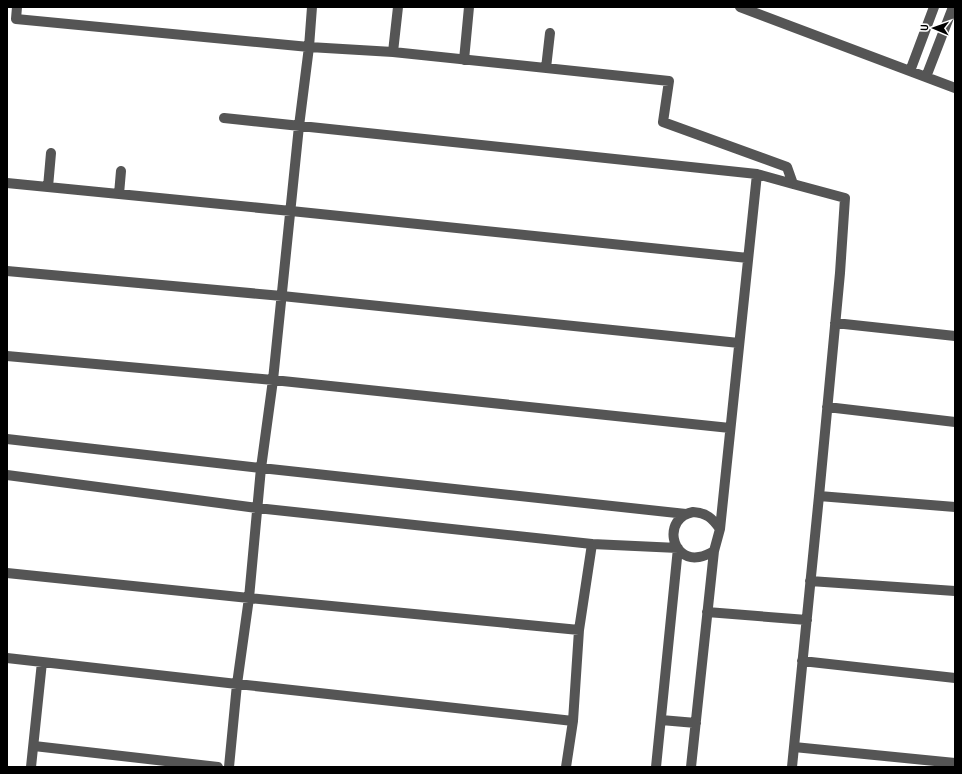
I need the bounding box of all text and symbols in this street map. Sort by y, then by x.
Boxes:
north arrow [914,8,954,48]
text: U [917,24,931,31]

